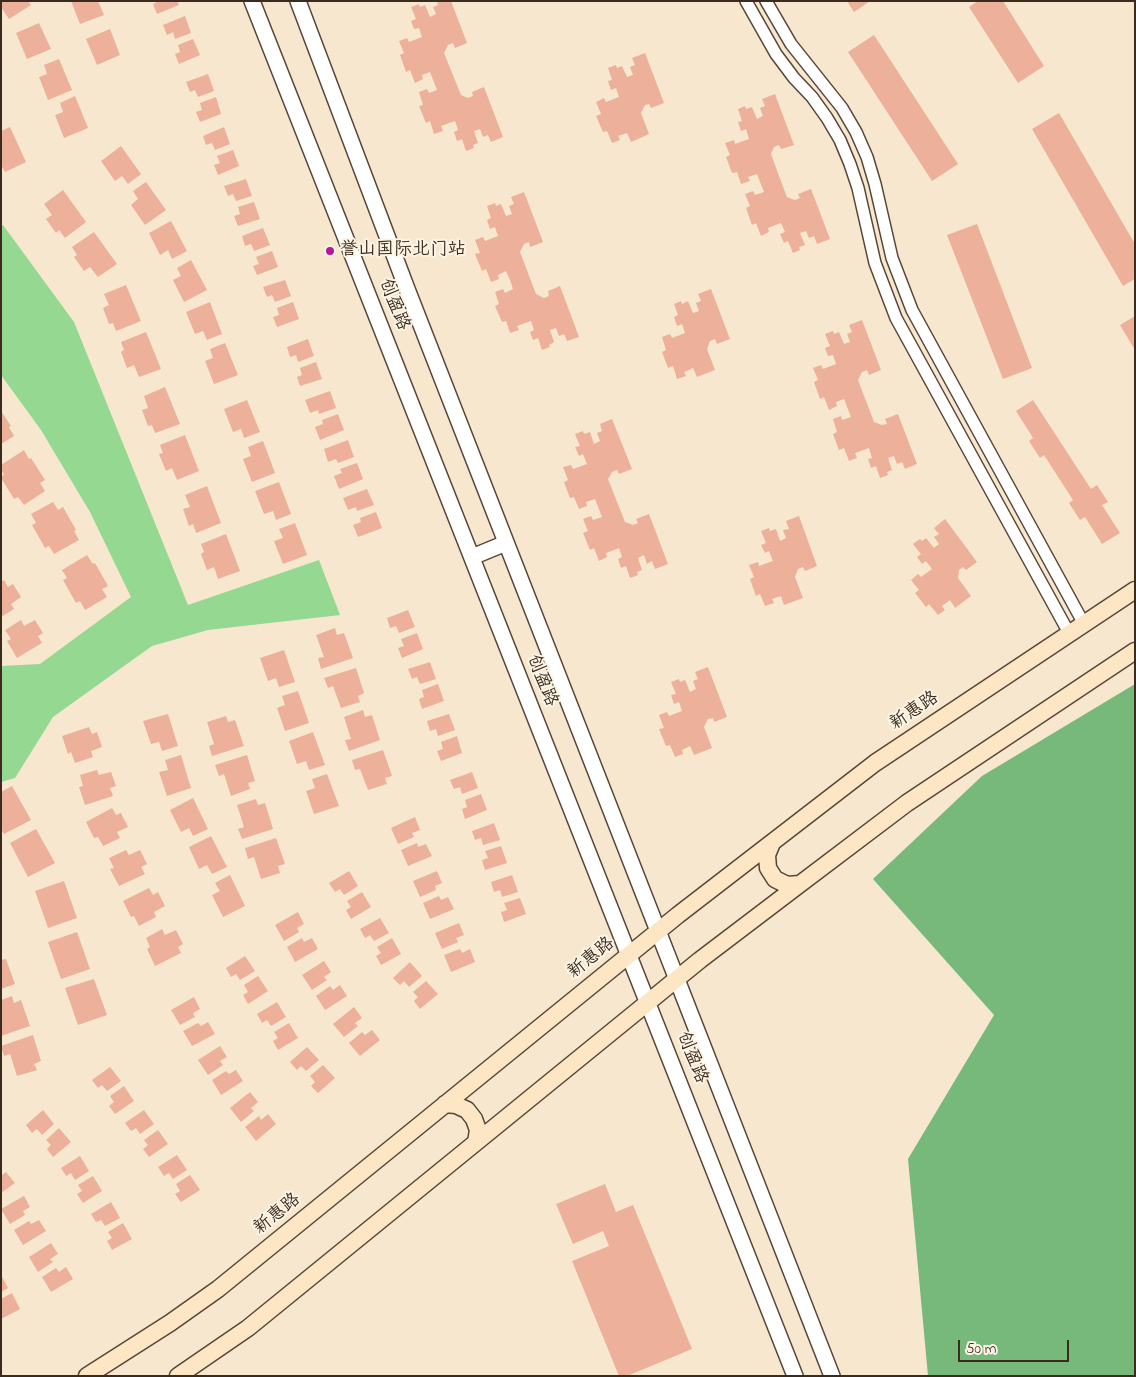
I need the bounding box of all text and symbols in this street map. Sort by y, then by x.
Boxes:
place label: 誉山国际北门站 [340,240,466,262]
marker: 誉山国际北门站 [324,245,336,257]
street label: 创盈路 [373,276,413,334]
street label: 创盈路 [521,652,561,710]
street label: 新惠路 [887,688,943,736]
street label: 新惠路 [564,934,620,984]
street label: 创盈路 [671,1029,711,1087]
street label: 新惠路 [250,1190,306,1240]
scale bar [961,1330,1072,1362]
text: 50 m [966,1338,996,1360]

